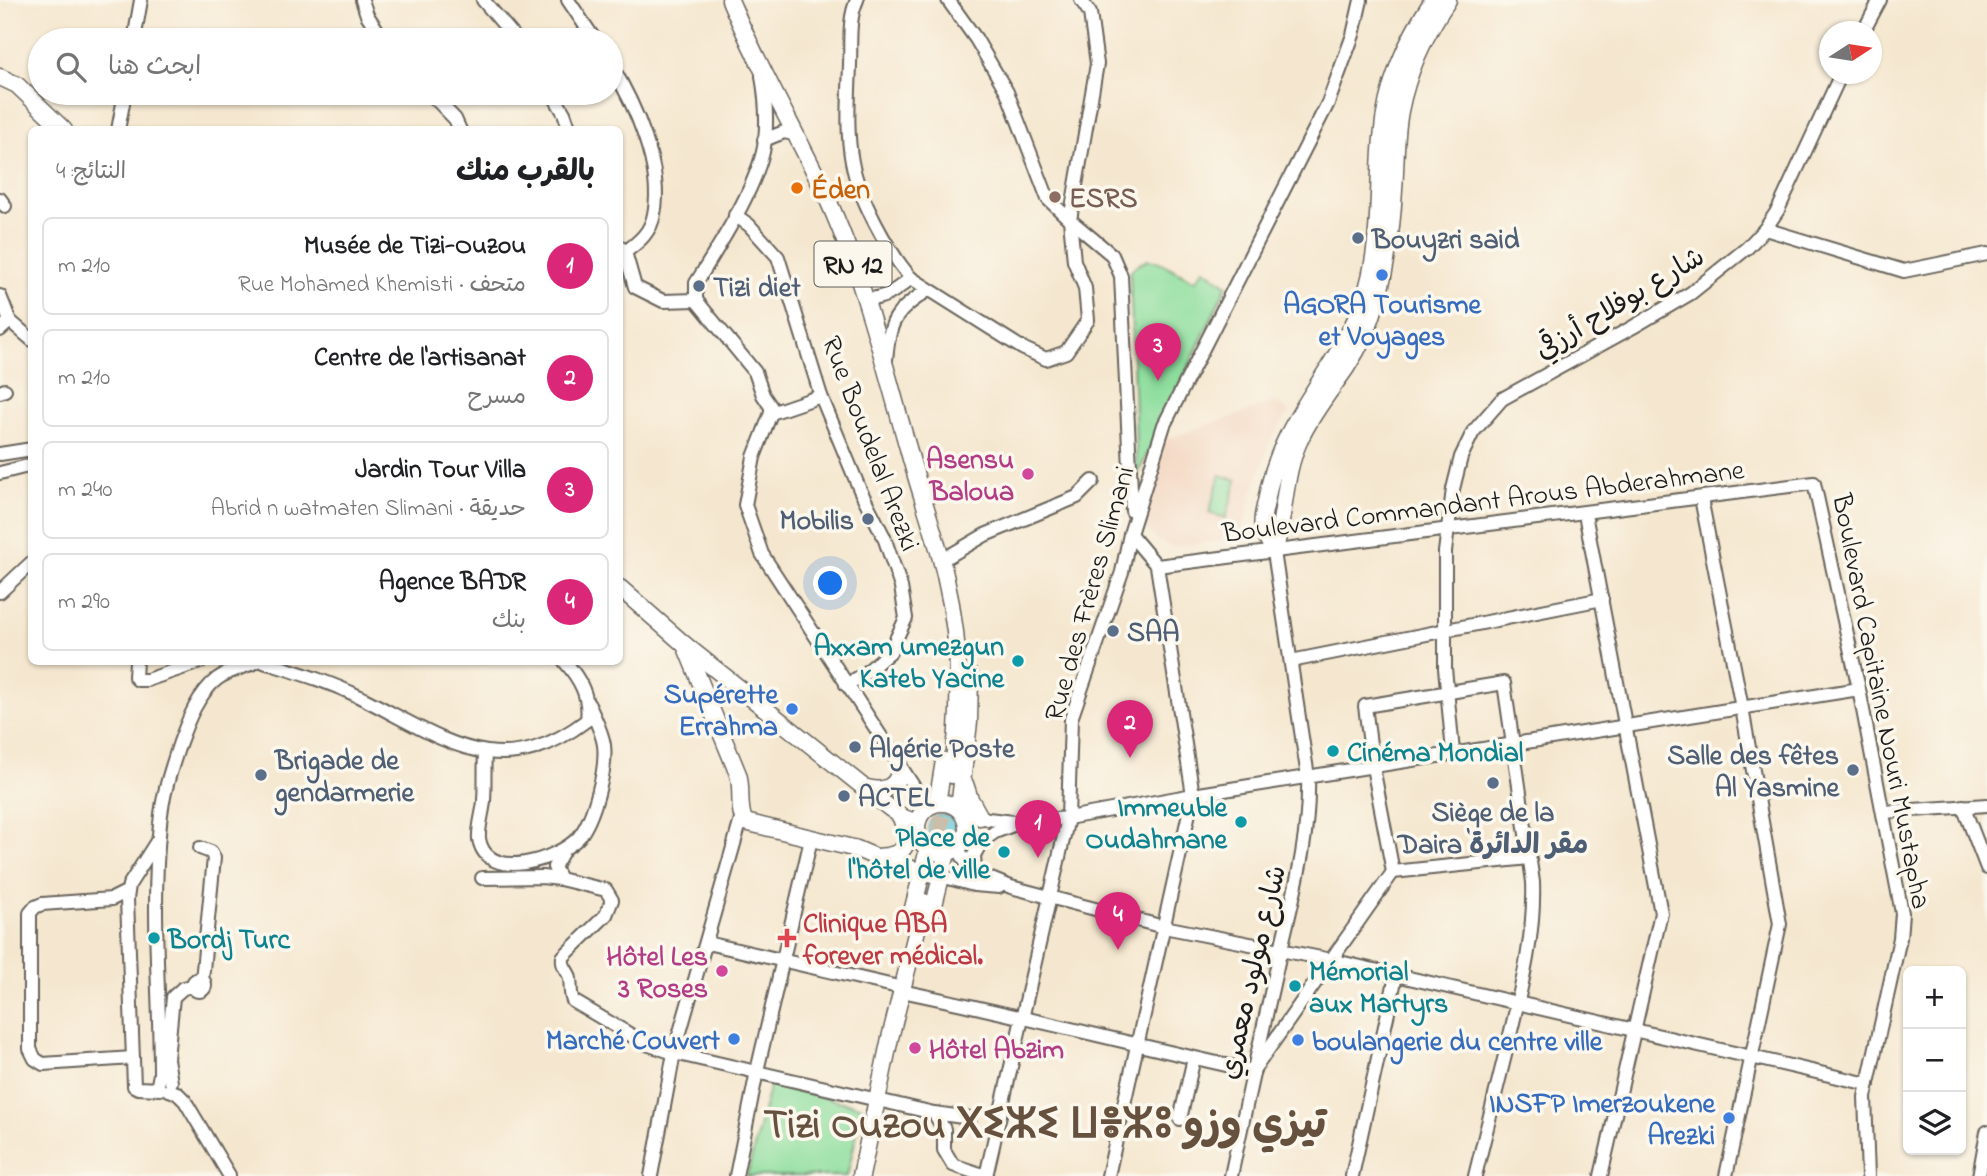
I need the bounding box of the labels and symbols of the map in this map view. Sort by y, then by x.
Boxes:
north arrow [1819,21,1882,84]
place label: Éden [811,171,870,212]
marker: Éden [789,180,805,196]
place label: ESRS [1069,180,1137,221]
marker: ESRS [1047,189,1063,205]
place label: Bouyzri said [1370,221,1520,262]
marker: Bouyzri said [1350,230,1366,246]
street label: شارع بوفلاح أرزقي [1528,238,1713,372]
road number: RN 12 [814,242,892,286]
marker: AGORA Tourisme et Voyages [1374,267,1390,283]
place label: Tizi diet [713,269,801,310]
marker: Tizi diet [691,278,707,294]
place label: AGORA Tourisme et Voyages [1283,286,1482,360]
pin: 3 [1135,323,1181,381]
street label: Rue Boudelal Arezki [809,331,929,558]
place label: Asensu Baloua [926,441,1014,514]
street label: Boulevard Commandant Arous Abderahmane [1219,451,1747,556]
street label: Rue des Frères Slimani [1035,462,1147,726]
marker: Asensu Baloua [1020,466,1036,482]
street label: Boulevard Capitaine Nouri Mustapha [1819,490,1940,913]
place label: Mobilis [779,502,854,543]
marker: Mobilis [860,511,876,527]
your location [813,566,847,600]
place label: SAA [1127,614,1179,655]
marker: SAA [1105,623,1121,639]
place label: Axxam umezgun Kateb Yacine [814,628,1005,701]
marker: Axxam umezgun Kateb Yacine [1010,653,1026,669]
place label: Supérette Errahma [664,676,779,749]
pin: 2 [1107,700,1153,758]
marker: Supérette Errahma [784,701,800,717]
place label: Algérie Poste [869,730,1016,772]
place label: Cinéma Mondial [1347,734,1524,775]
place label: Salle des fêtes Al Yasmine [1667,737,1840,810]
marker: Algérie Poste [847,739,863,755]
place label: Brigade de gendarmerie [273,742,415,816]
marker: Cinéma Mondial [1325,743,1341,759]
marker: Salle des fêtes Al Yasmine [1845,762,1861,778]
marker: Brigade de gendarmerie [253,767,269,783]
marker: Siège de la Daira مقر الدائرة [1485,775,1501,791]
place label: ACTEL [858,779,935,820]
marker: ACTEL [836,788,852,804]
place label: Immeuble Oudahmane [1085,789,1228,862]
place label: Siège de la Daira مقر الدائرة [1396,794,1588,867]
pin: 1 [1015,800,1061,858]
marker: Immeuble Oudahmane [1233,814,1249,830]
place label: Place de l'hôtel de ville [848,819,991,892]
marker: Place de l'hôtel de ville [996,844,1012,860]
street label: شارع مولود معمري [1210,862,1299,1084]
pin: 4 [1095,892,1141,950]
place label: Clinique ABA forever médical. [802,905,983,978]
place label: Bordj Turc [166,921,290,962]
marker: Clinique ABA forever médical. [777,928,797,948]
marker: Bordj Turc [146,930,162,946]
place label: Hôtel Les 3 Roses [606,938,708,1011]
place label: Mémorial aux Martyrs [1309,953,1448,1026]
marker: Hôtel Les 3 Roses [714,963,730,979]
marker: Mémorial aux Martyrs [1287,978,1303,994]
place label: Marché Couvert [546,1022,721,1063]
place label: boulangerie du centre ville [1312,1023,1604,1065]
marker: Marché Couvert [726,1031,742,1047]
place label: Hôtel Abzim [929,1031,1064,1072]
marker: boulangerie du centre ville [1290,1032,1306,1048]
marker: Hôtel Abzim [907,1040,923,1056]
place label: INSFP Imerzoukene Arezki [1489,1085,1716,1158]
district label: Tizi Ouzou ⵝⵉⵣⵉ ⵡⴻⵣⵓ تيزي وزو [764,1096,1328,1157]
marker: INSFP Imerzoukene Arezki [1721,1110,1737,1126]

